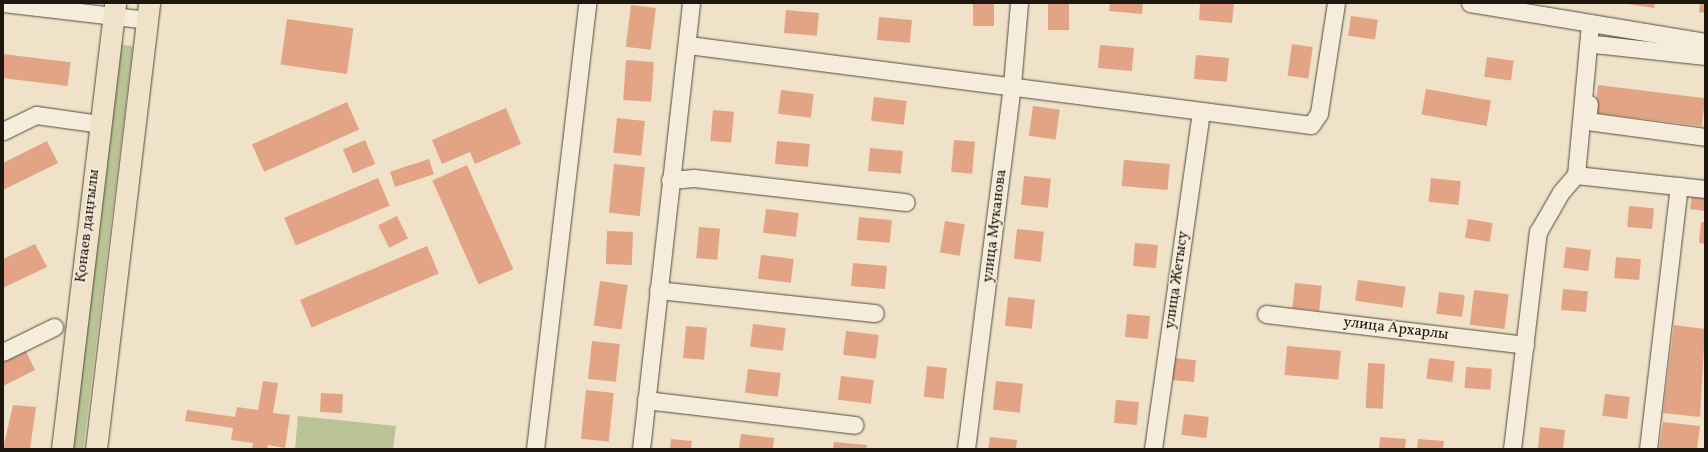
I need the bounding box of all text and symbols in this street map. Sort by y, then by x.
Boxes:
street label: Қонаев даңғылы [72,168,104,284]
street label: улица Муканова [979,168,1011,284]
street label: улица Жетысу [1161,230,1193,330]
street label: улица Архарлы [1342,314,1450,344]

